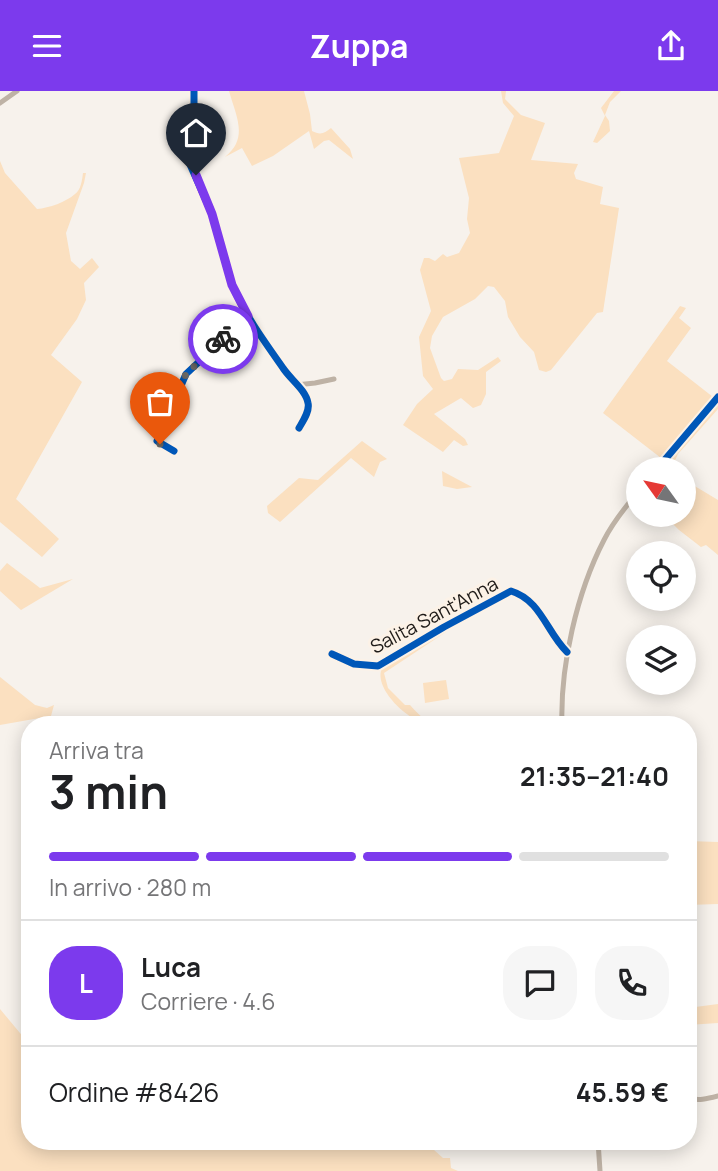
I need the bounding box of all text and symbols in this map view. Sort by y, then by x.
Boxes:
text: Zuppa [309,24,409,68]
icon: menu [28,27,66,65]
icon: share [652,27,690,65]
pin [166,103,226,175]
icon: home [177,114,215,152]
courier [188,304,258,374]
icon: bike [204,320,242,358]
pin [130,372,190,444]
icon: bag [141,383,179,421]
north arrow [626,457,696,527]
map controls [626,457,696,695]
button: locate [626,541,696,611]
street label: Salita Sant'Anna [366,570,502,660]
button: layers [626,625,696,695]
text: Arriva tra [49,734,144,766]
text: 21:35–21:40 [520,758,669,794]
text: 3 min [49,760,168,823]
text: In arrivo · 280 m [49,871,211,903]
button: chat [503,946,577,1020]
button: phone [595,946,669,1020]
text: Luca [141,949,201,985]
text: L [79,965,93,1001]
text: Corriere · 4.6 [141,985,276,1017]
text: Ordine #8426 [49,1074,219,1110]
text: 45.59 € [576,1074,669,1110]

